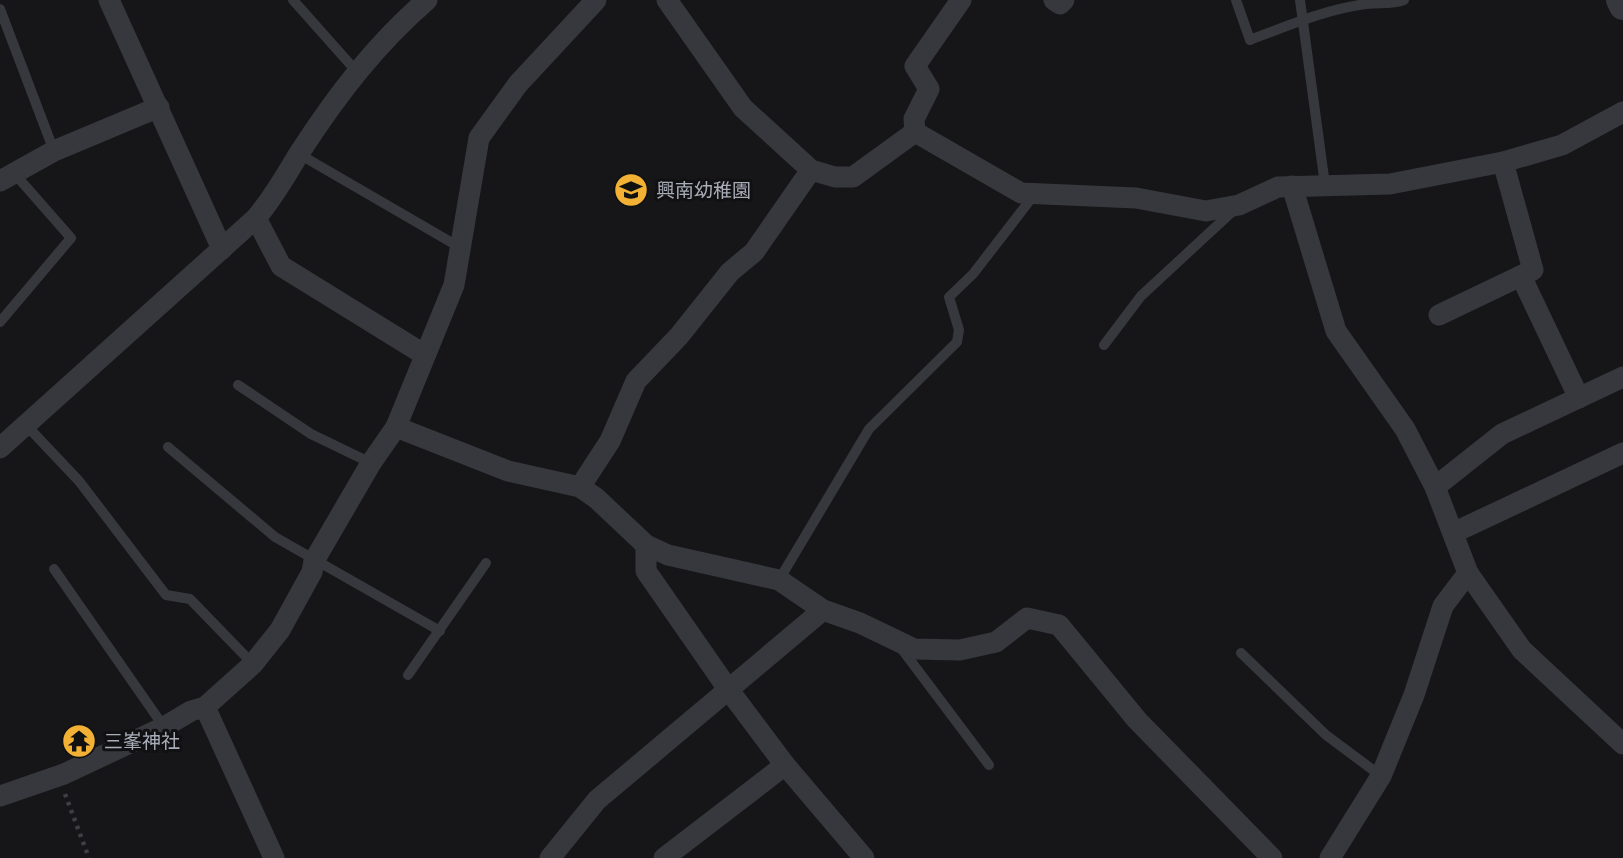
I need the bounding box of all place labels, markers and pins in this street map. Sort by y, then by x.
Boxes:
school or university icon: 興南幼稚園 [612,171,650,209]
place label: 興南幼稚園 [656,179,751,202]
temple icon: 三峯神社 [60,722,98,760]
place label: 三峯神社 [104,730,180,753]

